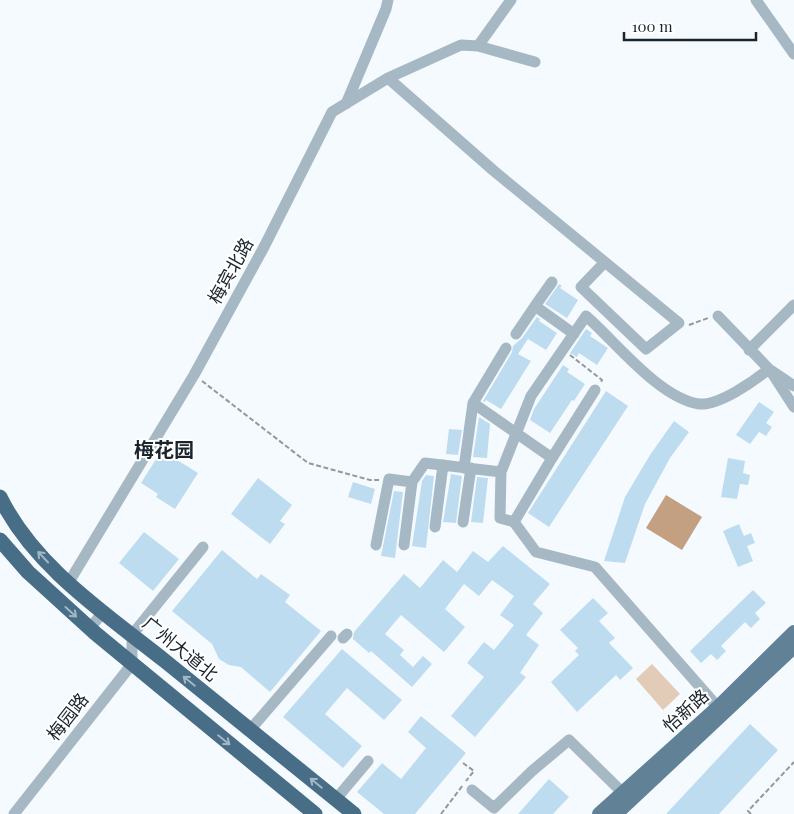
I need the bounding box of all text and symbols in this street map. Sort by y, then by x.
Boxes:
scale bar [624,10,756,42]
text: 100 m [632,16,673,36]
street label: 梅宾北路 [202,233,258,308]
district label: 梅花园 [134,435,194,462]
one-way arrow [37,551,49,564]
one-way arrow [65,606,78,617]
street label: 广州大道北 [138,611,223,686]
one-way arrow [183,676,196,687]
street label: 怡新路 [657,683,713,737]
street label: 梅园路 [41,688,93,745]
one-way arrow [217,734,230,745]
one-way arrow [310,778,323,789]

